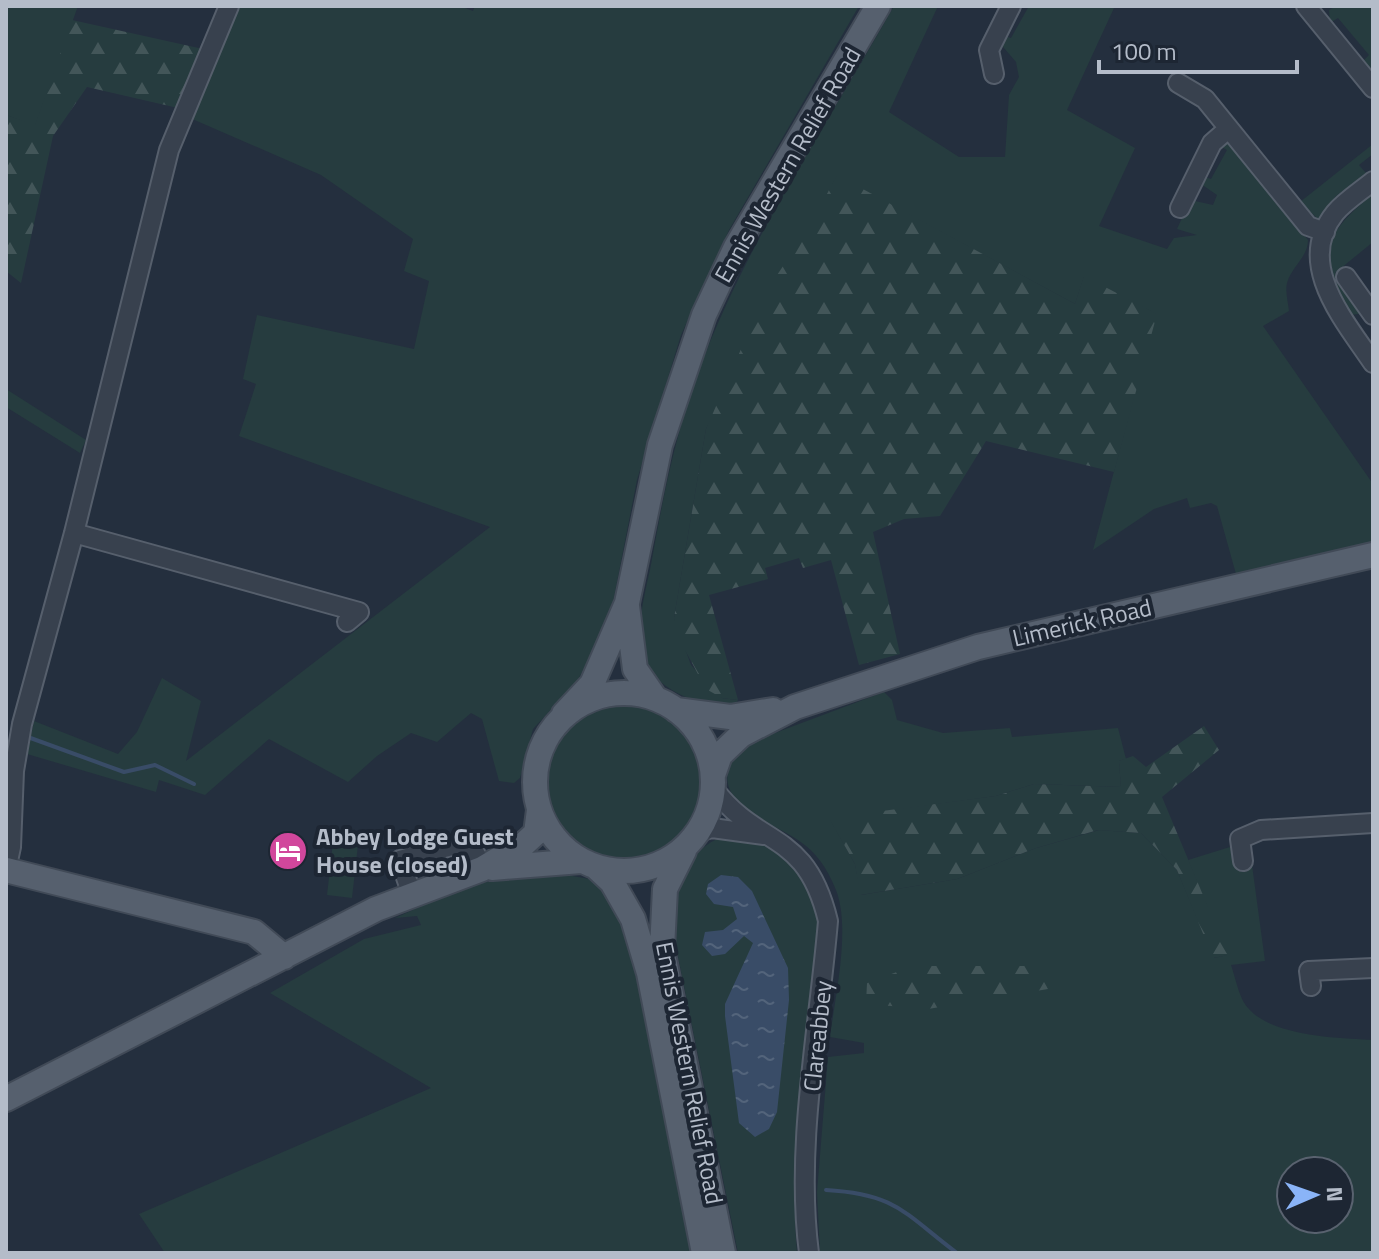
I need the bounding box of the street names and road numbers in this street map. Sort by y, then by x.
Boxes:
street label: Ennis Western Relief Road [705,40,869,289]
street label: Limerick Road [1009,589,1155,656]
street label: Ennis Western Relief Road [647,939,733,1207]
street label: Clareabbey [793,978,841,1093]

